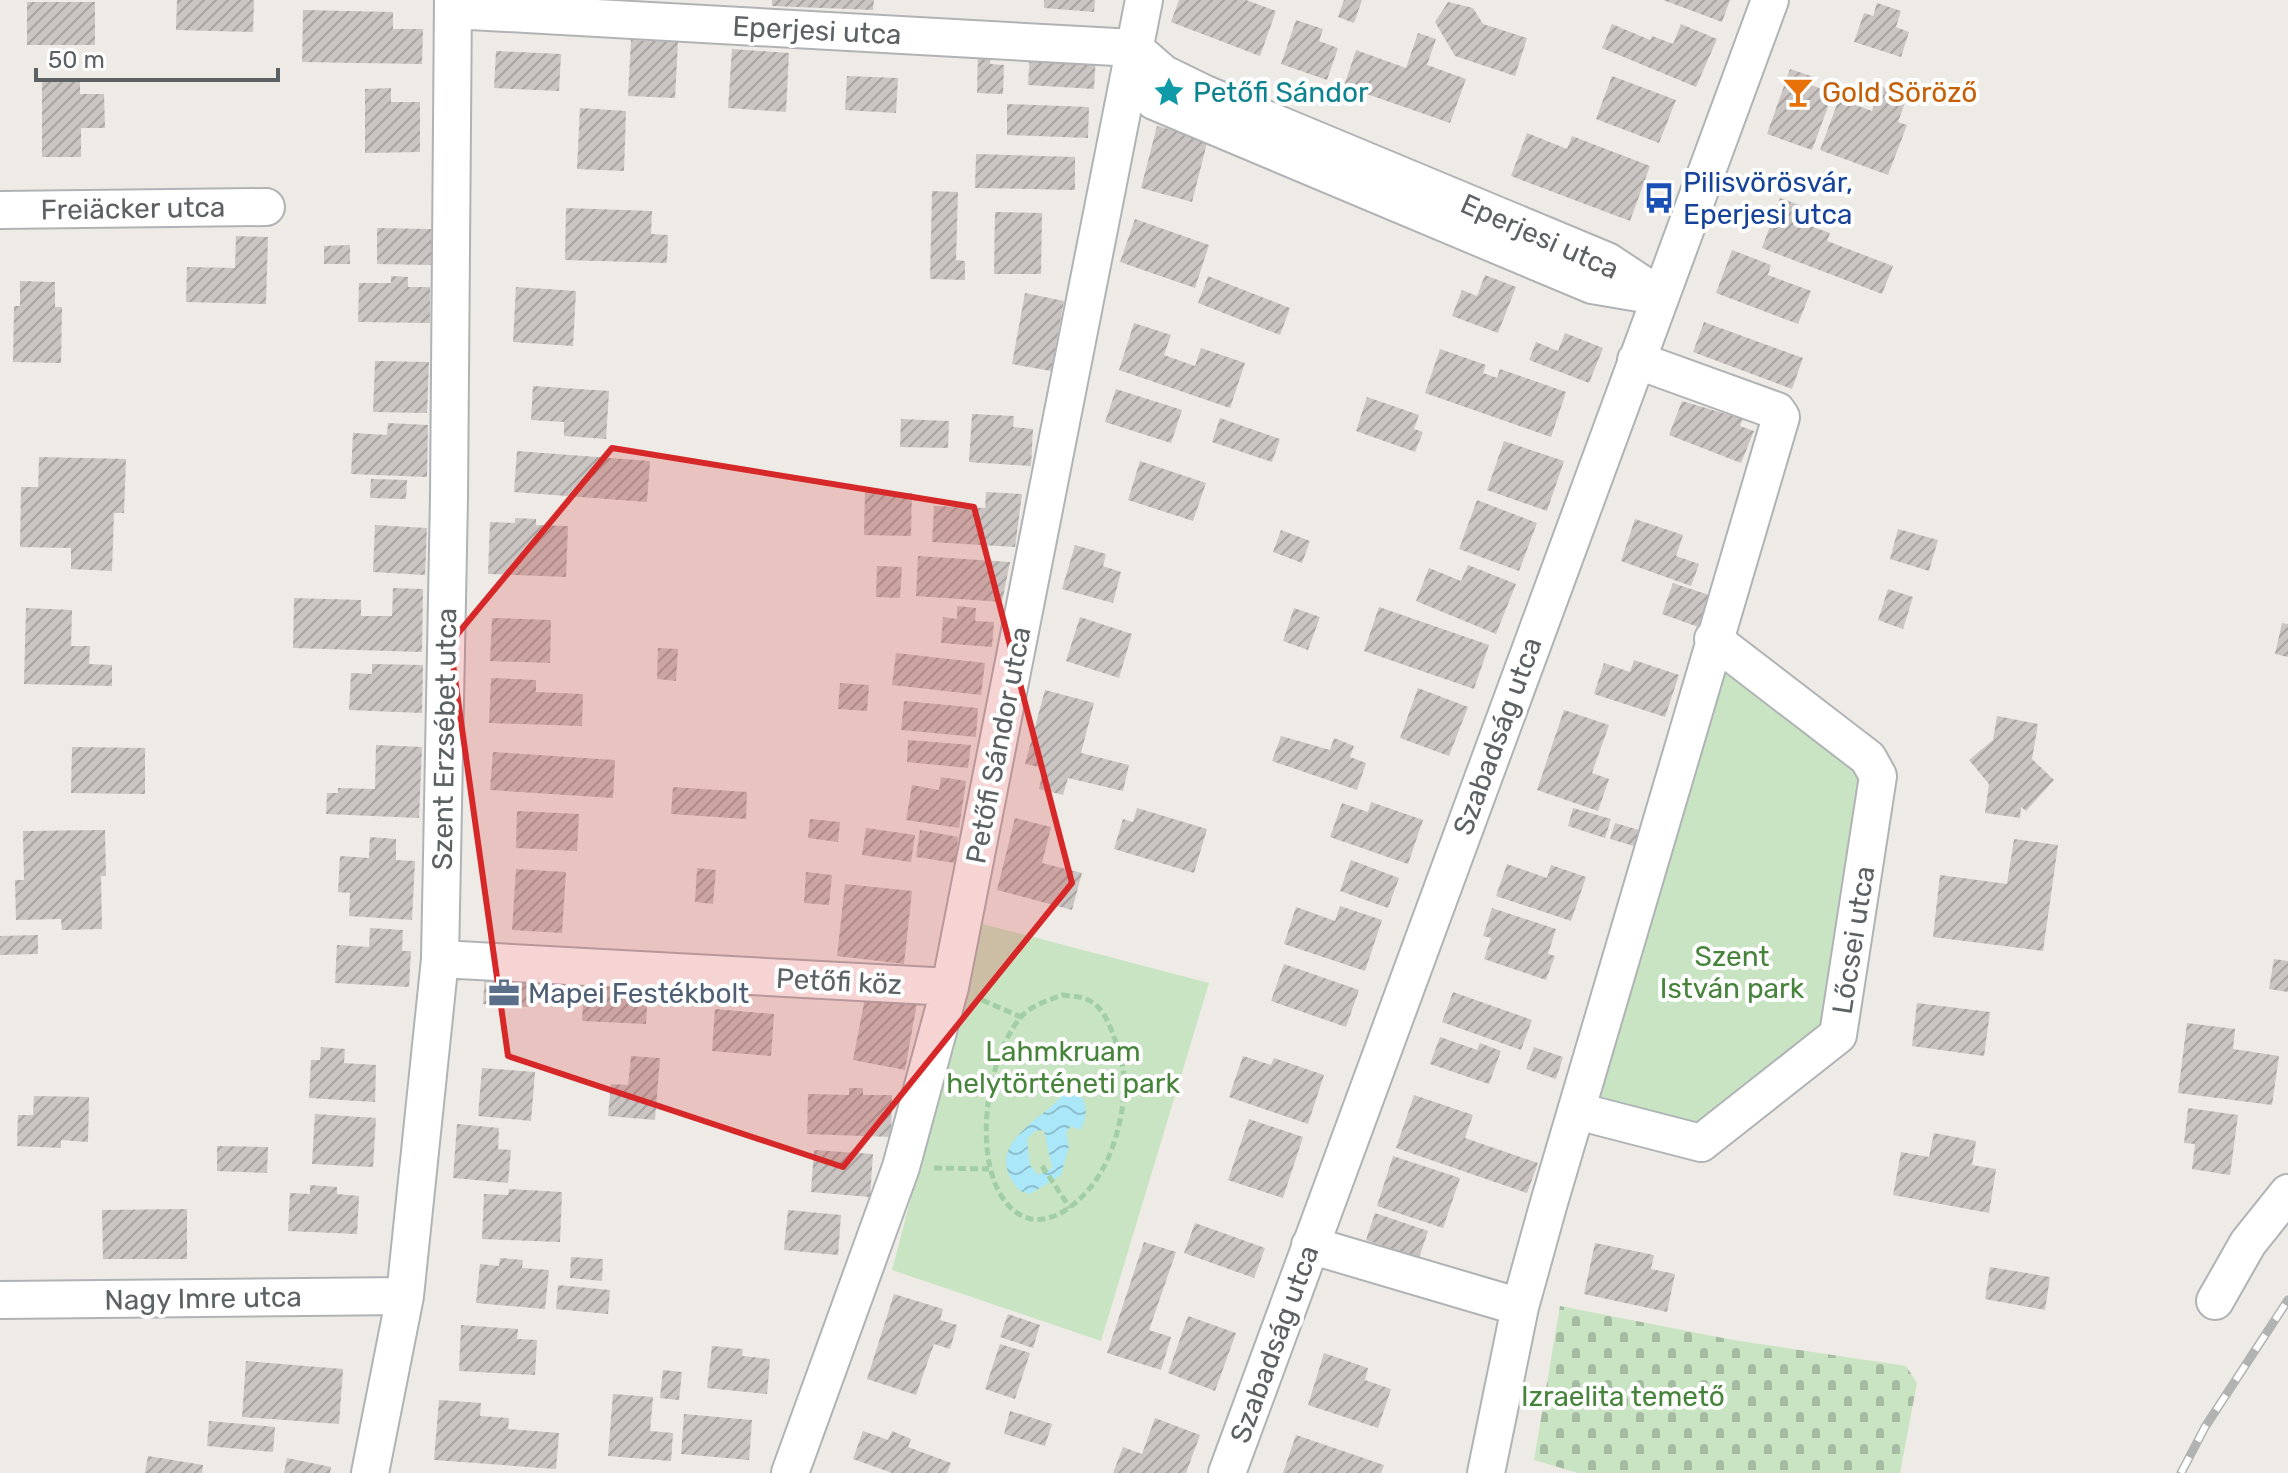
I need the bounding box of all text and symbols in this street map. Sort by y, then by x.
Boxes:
street label: Eperjesi utca [732,10,902,51]
scale bar [36,32,278,82]
text: 50 m [48,46,105,74]
place icon: Petőfi Sándor [1152,75,1186,109]
bar icon: Gold Söröző [1781,75,1815,109]
place label: Petőfi Sándor [1193,76,1369,109]
place label: Gold Söröző [1822,76,1977,109]
place label: Pilisvörösvár, Eperjesi utca [1683,166,1853,231]
bus stop icon: Pilisvörösvár, Eperjesi utca [1642,181,1676,215]
street label: Eperjesi utca [1456,187,1624,286]
street label: Freiäcker utca [40,190,226,227]
street label: Szent Erzsébet utca [426,608,463,870]
street label: Petőfi Sándor utca [959,624,1038,866]
street label: Szabadság utca [1446,633,1549,840]
street label: Lőcsei utca [1826,864,1881,1016]
park label: Szent István park [1660,940,1805,1005]
street label: Petőfi köz [775,962,903,1001]
office icon: Mapei Festékbolt [487,976,521,1010]
place label: Mapei Festékbolt [528,977,749,1010]
park label: Lahmkruam helytörténeti park [946,1035,1180,1100]
street label: Szabadság utca [1223,1241,1326,1448]
street label: Nagy Imre utca [104,1280,302,1317]
park label: Izraelita temető [1521,1380,1725,1413]

